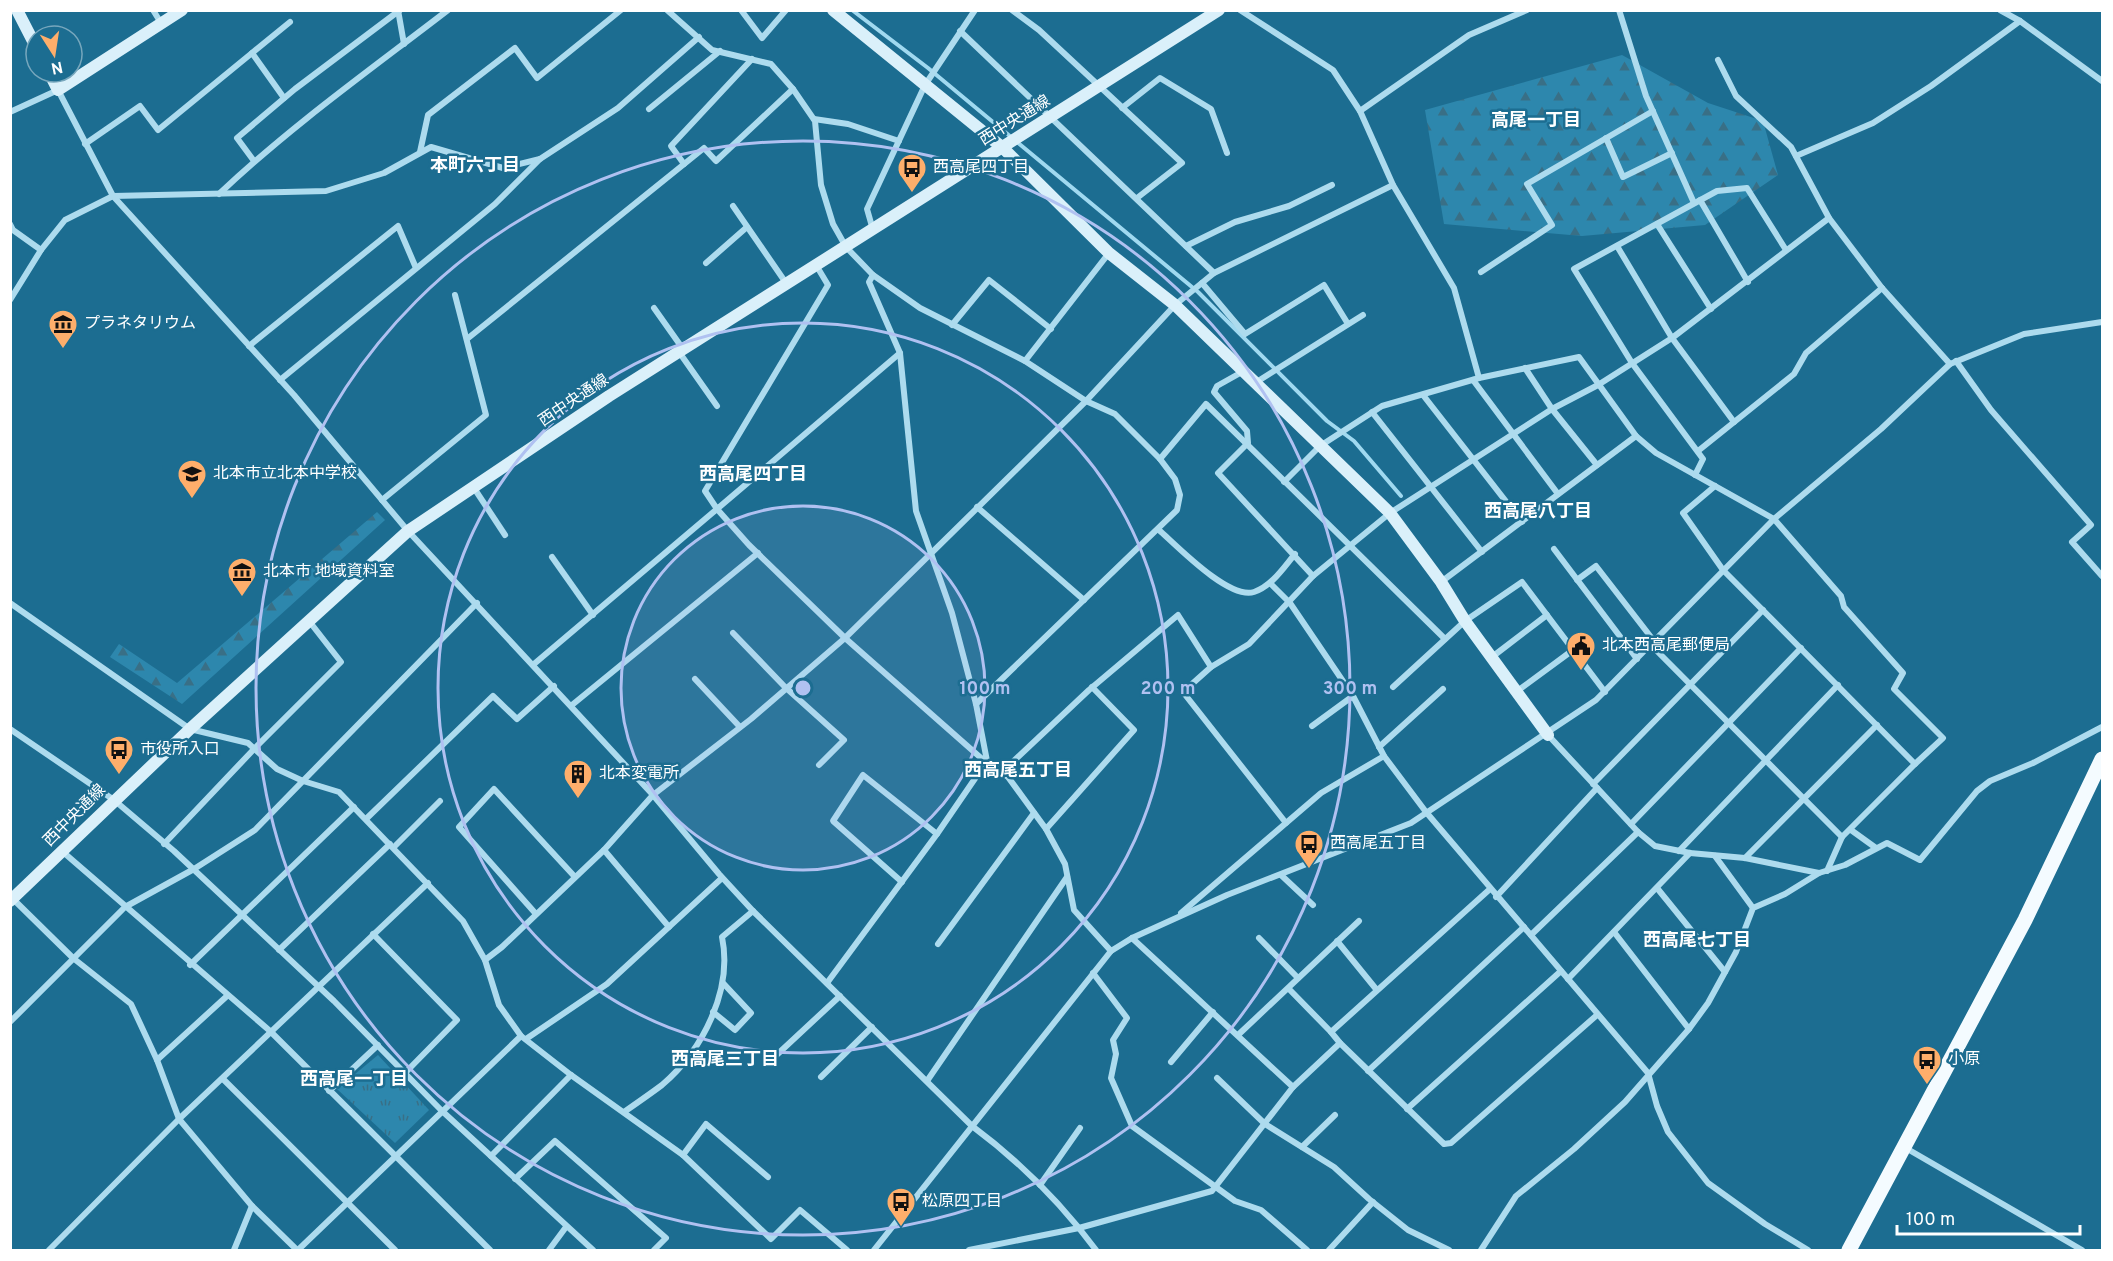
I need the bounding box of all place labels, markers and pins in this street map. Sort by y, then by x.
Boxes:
bus stop icon: 西高尾四丁目 [896,152,928,194]
place label: 西高尾四丁目 [933,158,1029,178]
museum icon: プラネタリウム [47,308,79,350]
place label: プラネタリウム [84,314,196,334]
school or university icon: 北本市立北本中学校 [176,458,208,500]
place label: 北本市立北本中学校 [213,464,357,484]
museum icon: 北本市 地域資料室 [226,556,258,598]
place label: 北本市 地域資料室 [263,562,395,582]
public building icon: 北本西高尾郵便局 [1565,630,1597,672]
place label: 北本西高尾郵便局 [1602,636,1730,656]
centre of rings [793,678,813,698]
bus stop icon: 市役所入口 [103,734,135,776]
place label: 市役所入口 [140,740,220,760]
building icon: 北本変電所 [562,758,594,800]
place label: 北本変電所 [599,764,679,784]
bus stop icon: 西高尾五丁目 [1293,828,1325,870]
place label: 西高尾五丁目 [1330,834,1426,854]
bus stop icon: 小原 [1911,1044,1943,1086]
place label: 小原 [1948,1050,1980,1070]
bus stop icon: 松原四丁目 [885,1186,917,1228]
place label: 松原四丁目 [922,1192,1002,1212]

